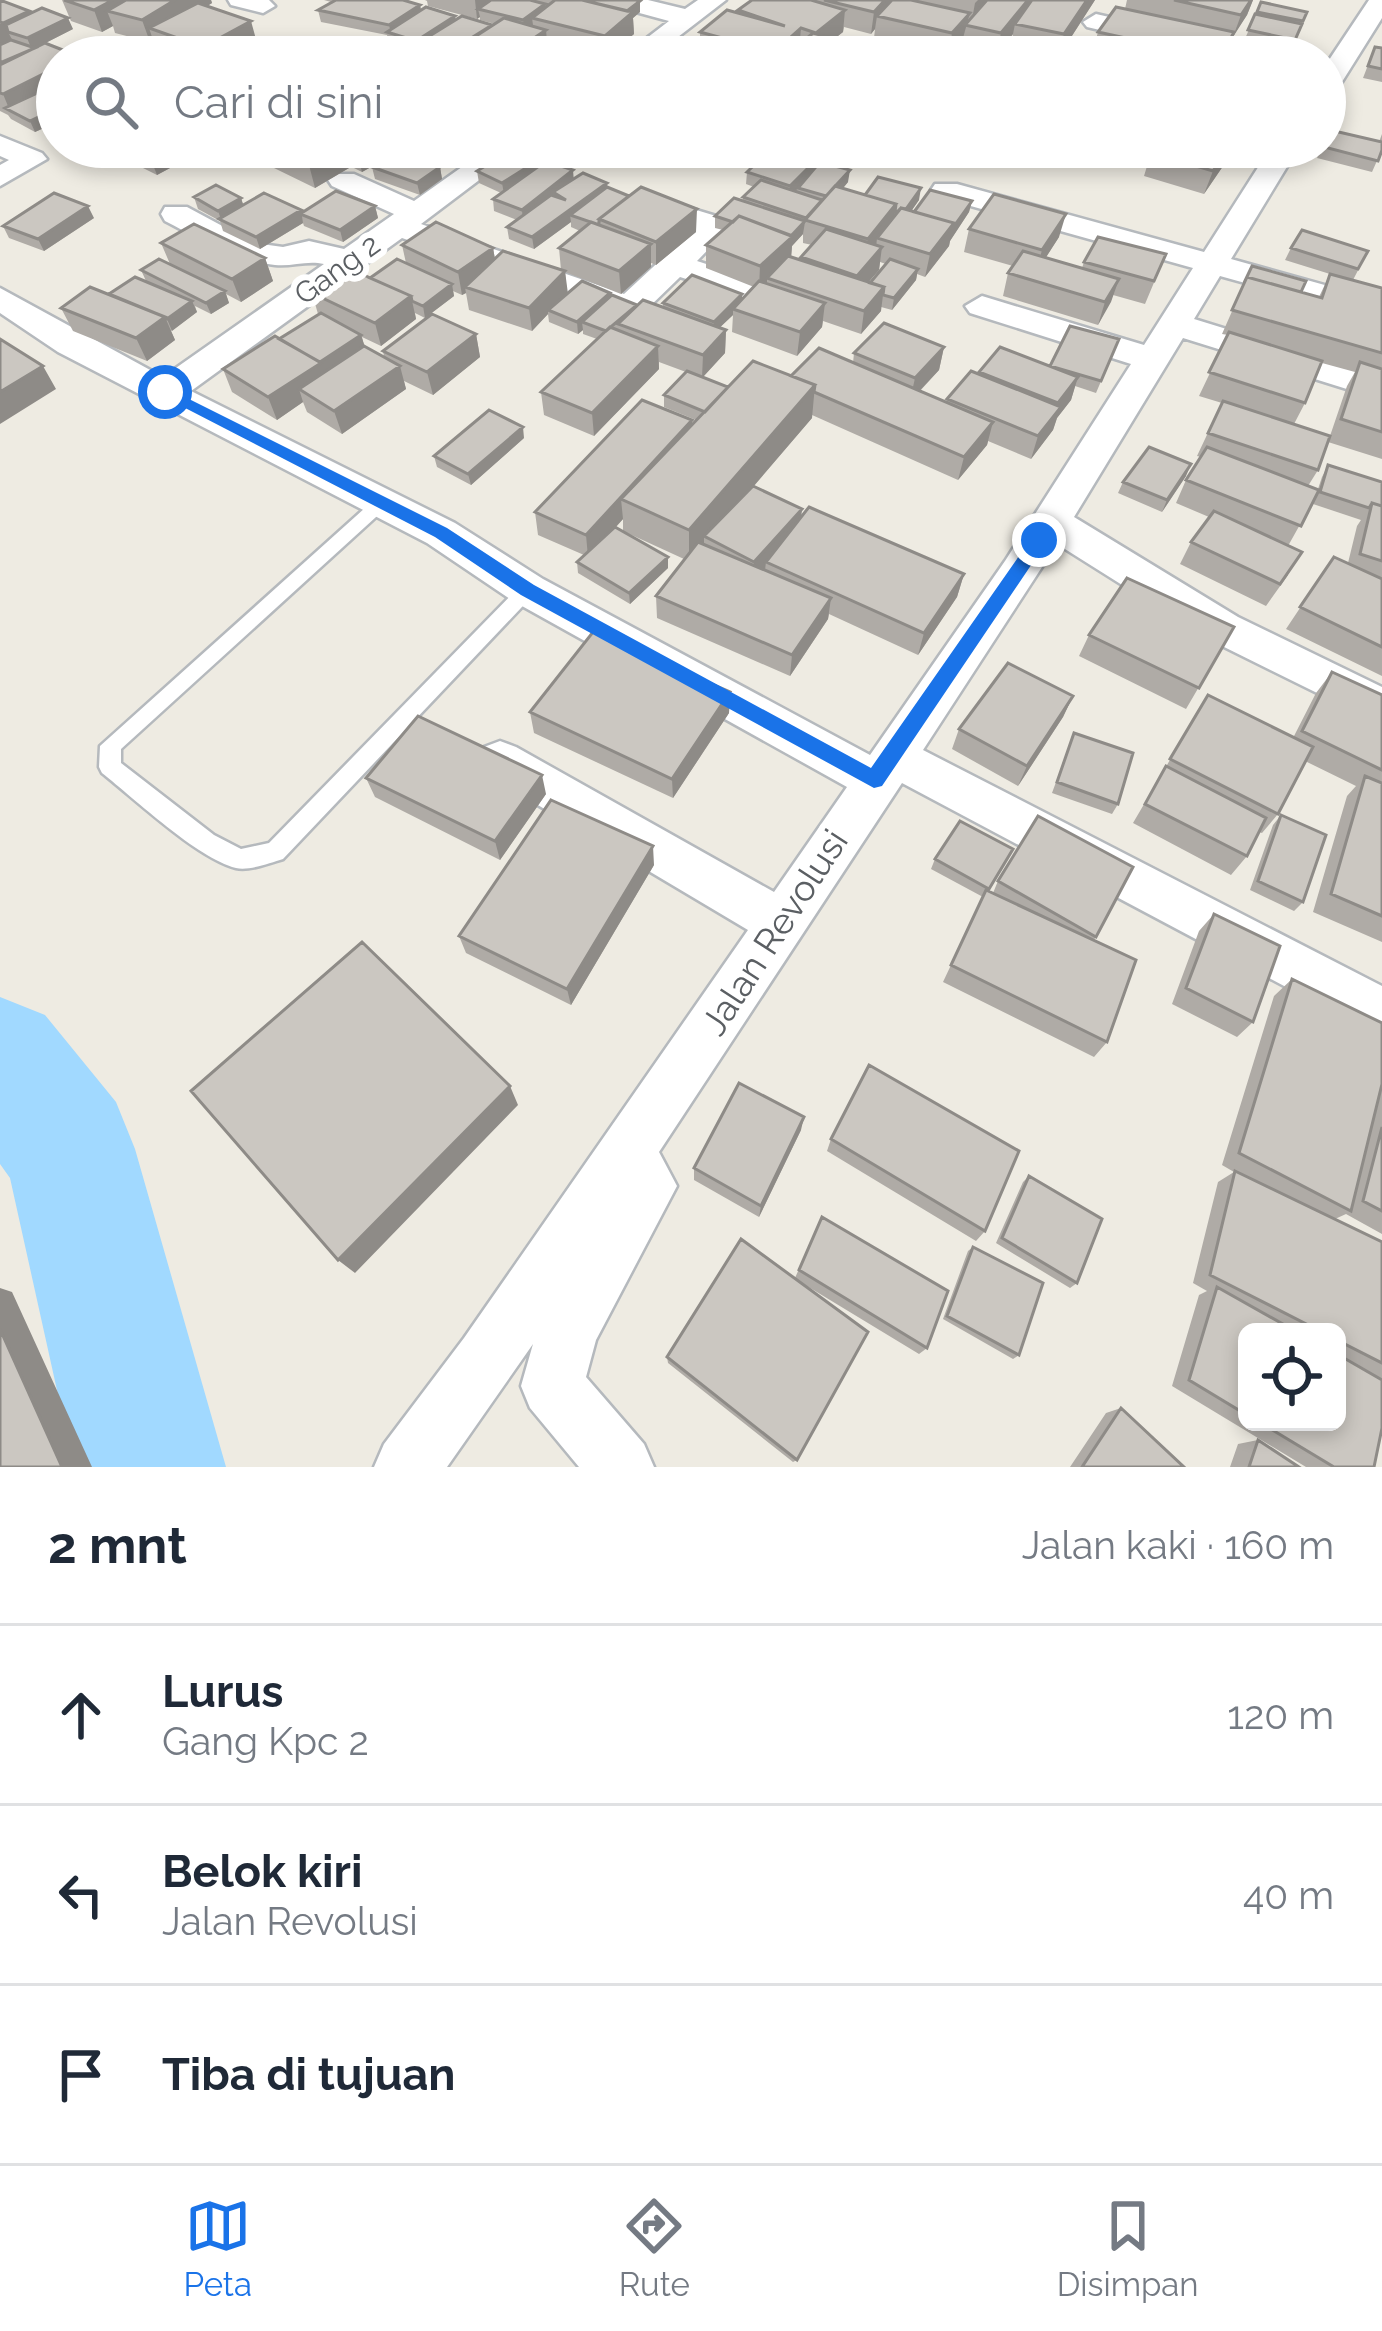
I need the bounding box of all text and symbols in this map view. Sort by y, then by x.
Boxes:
search box [36,36,1346,168]
icon: search [78,69,144,135]
text: Cari di sini [174,76,383,129]
street label: Gang 2 [287,226,387,312]
route start [138,365,192,419]
route end [1012,513,1066,567]
street label: Jalan Revolusi [692,822,856,1042]
map controls [1238,1323,1346,1431]
button: locate [1238,1323,1346,1431]
text: 2 mnt [48,1515,187,1575]
text: Jalan kaki · 160 m [1022,1522,1334,1568]
text: Lurus [162,1665,284,1718]
icon: ahead [48,1682,114,1748]
text: 120 m [1227,1692,1334,1738]
text: Gang Kpc 2 [162,1718,369,1764]
text: Belok kiri [162,1845,362,1898]
icon: left [48,1862,114,1928]
text: 40 m [1243,1872,1334,1918]
text: Jalan Revolusi [162,1898,418,1944]
icon: arrive [48,2042,114,2108]
text: Tiba di tujuan [162,2048,455,2101]
tab: Peta [183,2193,252,2304]
tab: Rute [619,2193,690,2304]
tab: Disimpan [1057,2193,1199,2304]

